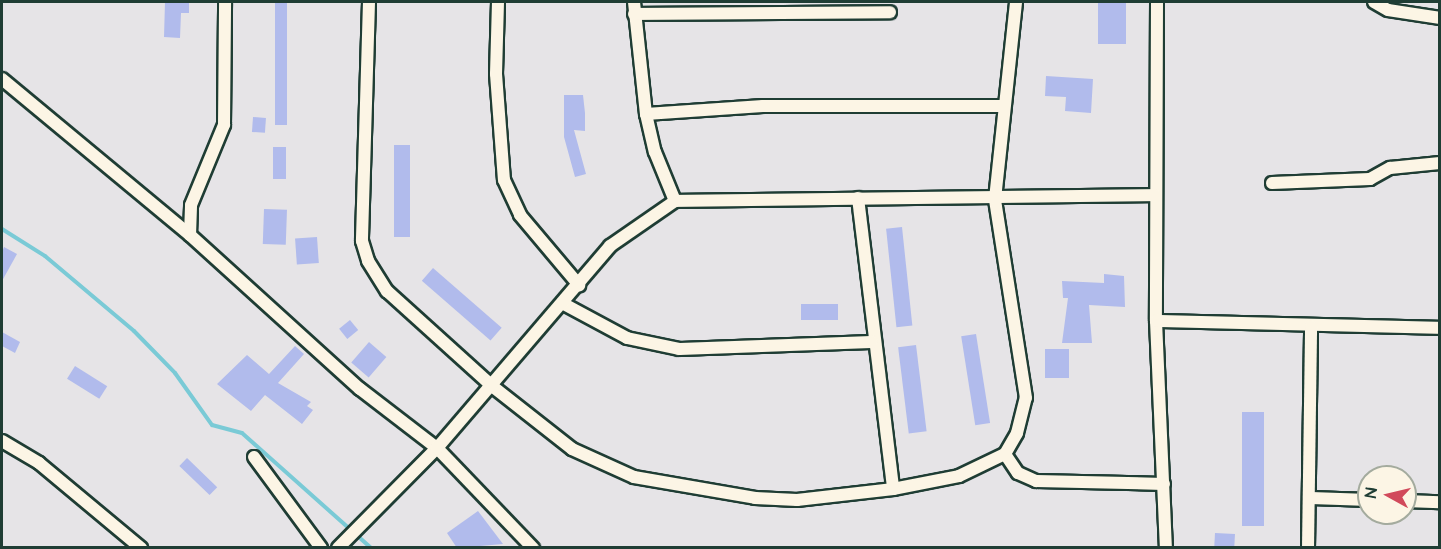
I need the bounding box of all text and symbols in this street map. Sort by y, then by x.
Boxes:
north arrow [1357,465,1417,525]
text: N [1360,486,1383,499]

